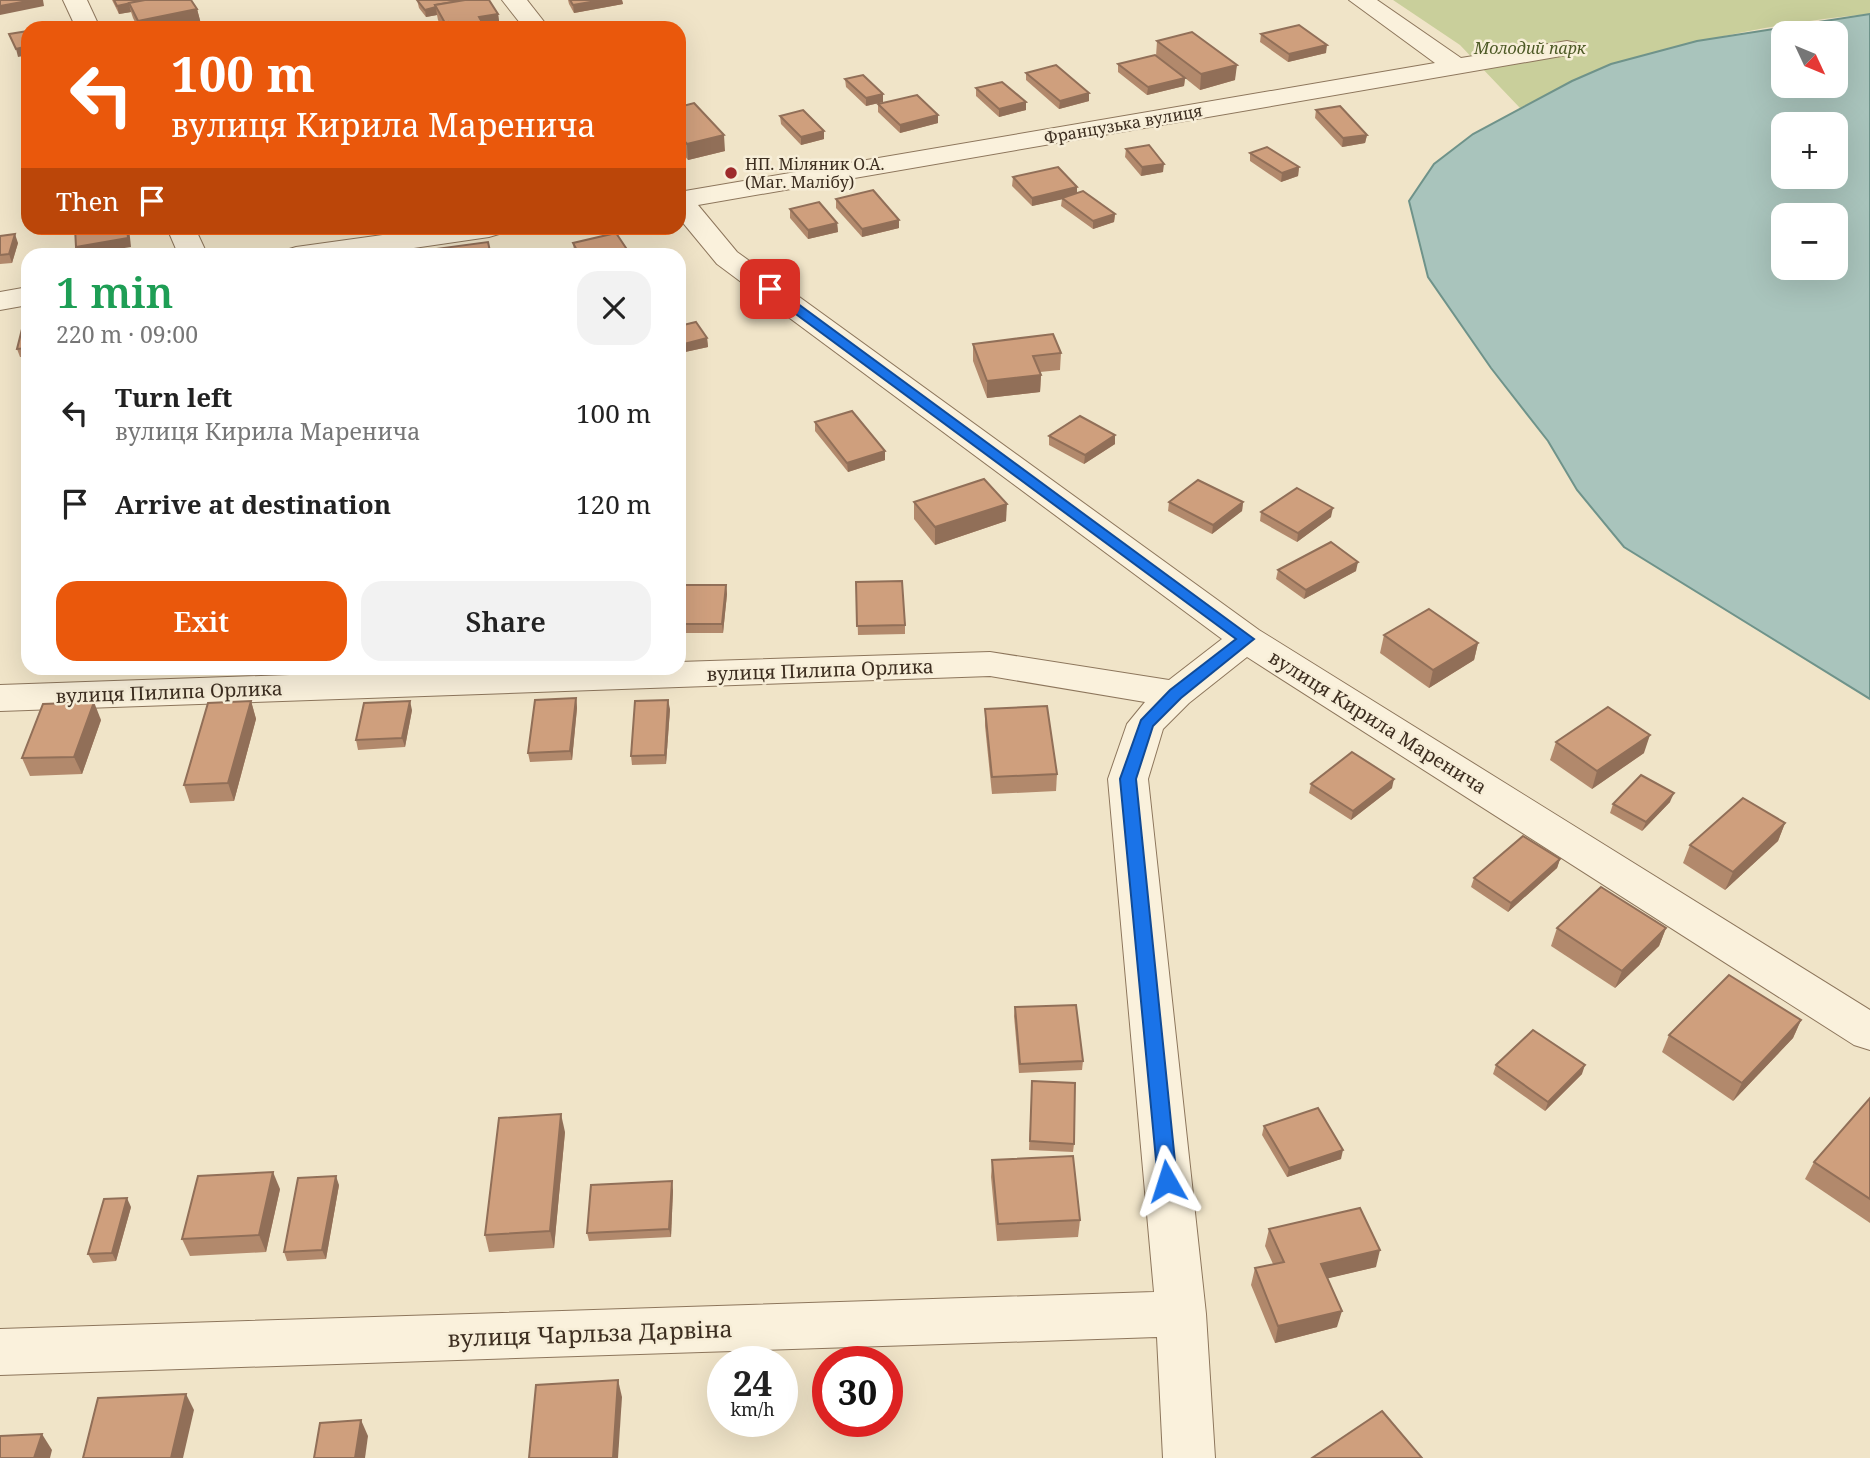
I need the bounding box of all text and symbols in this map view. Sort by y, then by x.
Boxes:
north arrow [1771,21,1848,98]
map controls [1771,21,1848,280]
park label: Молодий парк [1473,37,1587,59]
text: 100 m [171,40,315,106]
icon: left [56,49,147,140]
street label: Французька вулиця [1042,99,1204,149]
text: вулиця Кирила Маренича [171,103,596,146]
button: + [1771,112,1848,189]
place label: НП. Міляник О.А. (Маг. Малібу) [745,153,885,193]
marker: НП. Міляник О.А. (Маг. Малібу) [723,165,739,181]
icon: arrive [133,182,171,220]
text: Then [56,183,119,219]
button: − [1771,203,1848,280]
pin [740,259,800,319]
text: 1 min [56,263,173,320]
icon: arrive [751,270,789,308]
button: close [577,271,651,345]
text: 220 m · 09:00 [56,318,198,350]
text: Turn left [115,379,232,415]
icon: left [56,394,94,432]
text: 100 m [576,395,651,431]
text: вулиця Кирила Маренича [115,415,420,447]
icon: arrive [56,485,94,523]
text: Arrive at destination [115,486,391,522]
text: 120 m [576,486,651,522]
button: Exit [56,581,347,661]
button: Share [361,581,651,661]
street label: вулиця Кирила Маренича [1264,644,1492,800]
street label: вулиця Пилипа Орлика [706,653,934,687]
street label: вулиця Пилипа Орлика [55,675,283,709]
position arrow [1130,1144,1204,1218]
street label: вулиця Чарльза Дарвіна [447,1312,733,1354]
speed limit sign: 30 [812,1346,903,1437]
text: 24 [733,1359,772,1406]
text: km/h [730,1397,775,1421]

